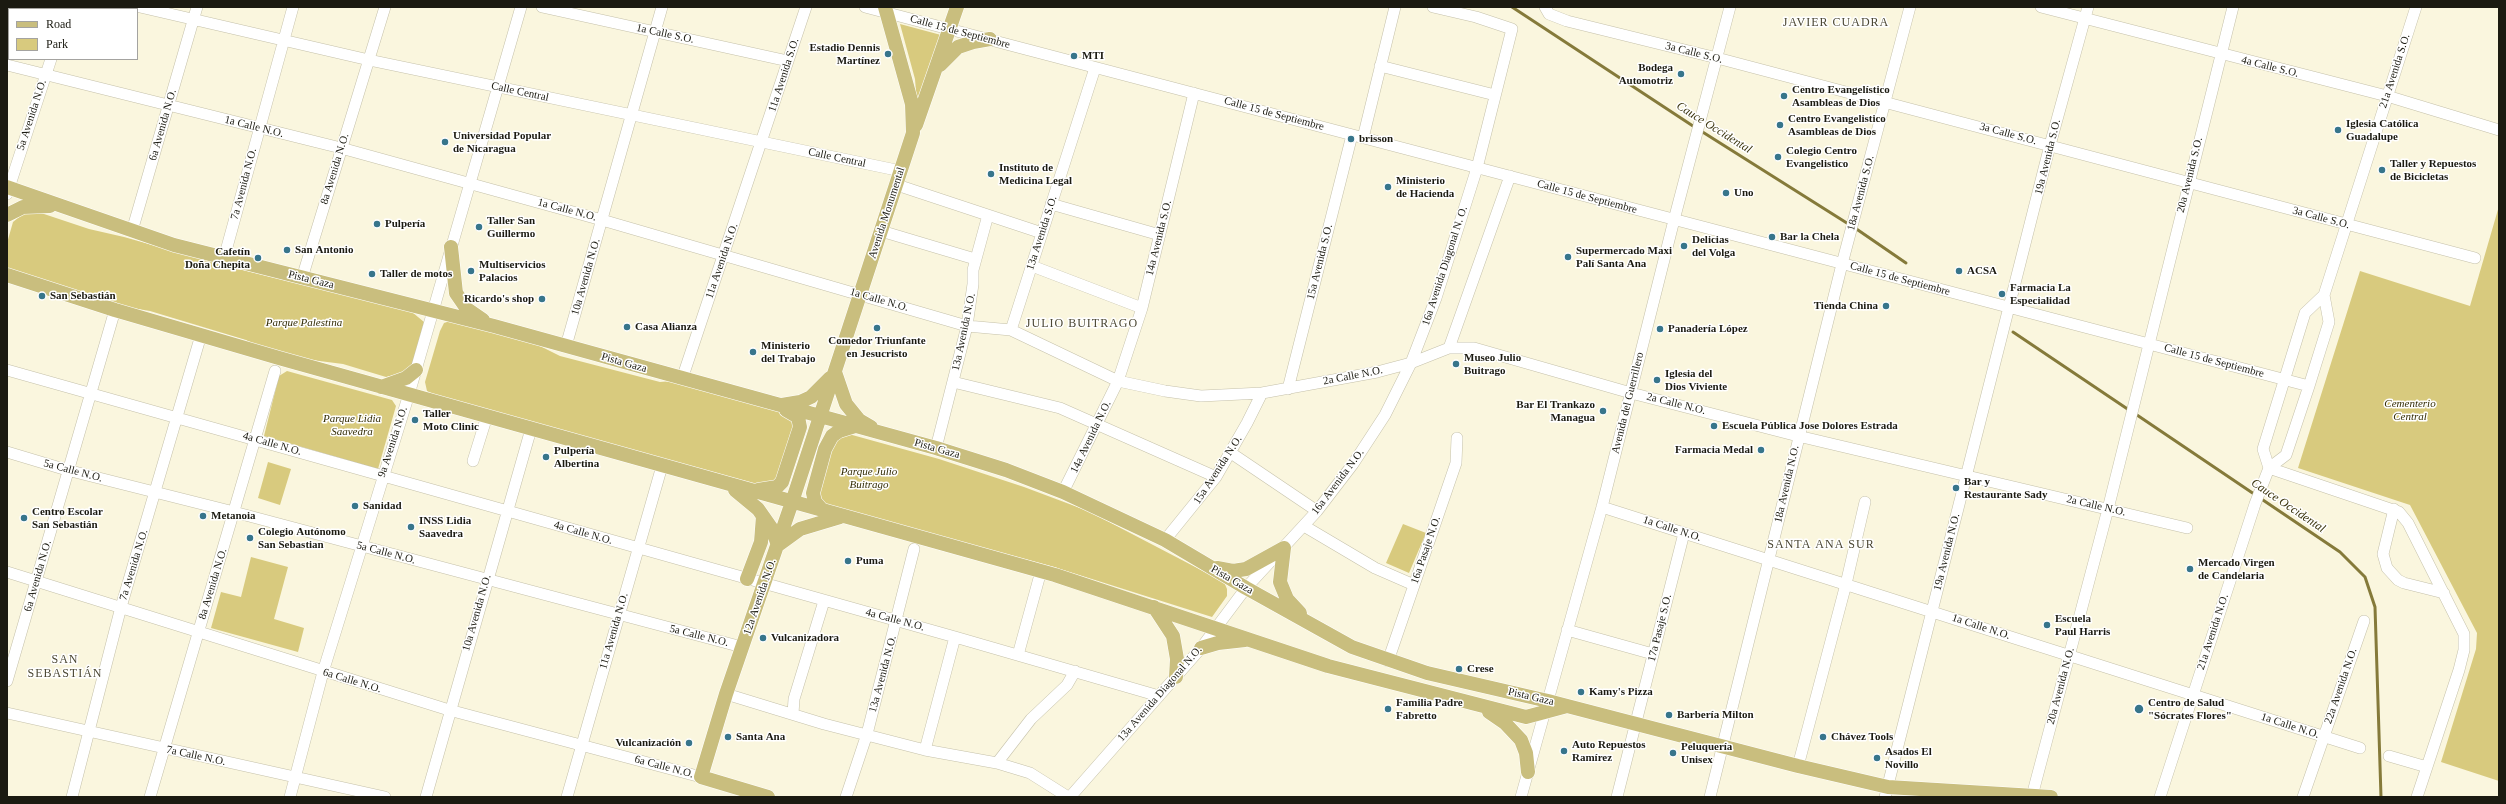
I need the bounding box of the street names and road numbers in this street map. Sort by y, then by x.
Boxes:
street label: Calle 15 de Septiembre [909,12,1011,52]
street label: 1a Calle S.O. [635,21,695,47]
street label: 21a Avenida S.O. [2377,32,2413,110]
street label: 11a Avenida S.O. [766,36,802,114]
street label: 3a Calle S.O. [1664,40,1724,66]
street label: 4a Calle S.O. [2240,54,2300,80]
street label: 5a Avenida N.O. [14,78,50,152]
street label: Calle Central [490,79,550,105]
street label: 6a Avenida N.O. [146,88,180,162]
street label: Calle 15 de Septiembre [1223,94,1325,134]
street label: 1a Calle N.O. [223,113,285,141]
street label: 19a Avenida S.O. [2032,118,2064,196]
street label: 3a Calle S.O. [1978,120,2038,148]
street label: 8a Avenida N.O. [318,132,352,206]
street label: 20a Avenida S.O. [2174,136,2206,214]
street label: Calle Central [807,145,867,171]
street label: 7a Avenida N.O. [228,147,260,221]
street label: 18a Avenida S.O. [1845,154,1877,232]
street label: Avenida Monumental [866,166,908,260]
street label: Calle 15 de Septiembre [1536,177,1638,217]
street label: 13a Avenida S.O. [1024,194,1060,272]
street label: 1a Calle N.O. [536,196,598,224]
street label: 14a Avenida S.O. [1143,199,1175,277]
street label: 3a Calle S.O. [2291,204,2351,232]
street label: 16a Avenida Diagonal N. O. [1419,205,1471,327]
street label: 11a Avenida N.O. [703,222,741,300]
street label: 15a Avenida S.O. [1304,223,1336,301]
street label: 10a Avenida N.O. [569,237,603,317]
street label: Calle 15 de Septiembre [1849,259,1951,299]
street label: Pista Gaza [287,268,335,292]
street label: 1a Calle N.O. [848,285,910,315]
street label: 13a Avenida N.O. [949,292,979,372]
street label: Calle 15 de Septiembre [2163,341,2265,381]
street label: Pista Gaza [600,350,648,376]
street label: Avenida del Guerrillero [1609,351,1647,455]
street label: 2a Calle N.O. [1322,364,1384,388]
street label: 2a Calle N.O. [1645,390,1707,418]
street label: 14a Avenida N.O. [1068,399,1114,475]
street label: 9a Avenida N.O. [375,405,411,479]
street label: 4a Calle N.O. [241,429,303,459]
street label: 15a Avenida N.O. [1191,433,1245,507]
street label: Pista Gaza [913,436,961,462]
street label: 18a Avenida N.O. [1772,444,1802,524]
street label: 16a Avenida N.O. [1309,446,1367,518]
street label: 5a Calle N.O. [42,457,104,485]
street label: 2a Calle N.O. [2065,493,2127,519]
street label: 19a Avenida N.O. [1931,512,1963,592]
street label: 1a Calle N.O. [1641,513,1703,545]
street label: 16a Pasaje N.O. [1408,514,1444,586]
street label: 4a Calle N.O. [552,518,614,548]
street label: 7a Avenida N.O. [117,528,151,602]
street label: 6a Avenida N.O. [21,539,55,613]
street label: 5a Calle N.O. [355,539,417,567]
street label: 8a Avenida N.O. [196,547,230,621]
street label: 12a Avenida N.O. [741,557,779,637]
street label: Pista Gaza [1208,563,1256,597]
street label: 10a Avenida N.O. [460,573,494,653]
street label: 11a Avenida N.O. [597,591,631,671]
street label: 21a Avenida N.O. [2194,592,2232,672]
street label: 17a Pasaje S.O. [1645,593,1675,663]
street label: 4a Calle N.O. [864,606,926,634]
street label: 1a Calle N.O. [1950,611,2012,643]
street label: 5a Calle N.O. [668,622,730,650]
street label: 13a Avenida N.O. [866,634,900,714]
street label: 13a Avenida Diagonal N.O. [1115,644,1205,744]
street label: 20a Avenida N.O. [2044,646,2078,726]
street label: 22a Avenida N.O. [2322,646,2360,726]
street label: 6a Calle N.O. [321,666,383,696]
street label: Pista Gaza [1507,685,1555,709]
street label: 1a Calle N.O. [2259,710,2321,742]
street label: 7a Calle N.O. [165,743,227,769]
street label: 6a Calle N.O. [633,753,695,781]

